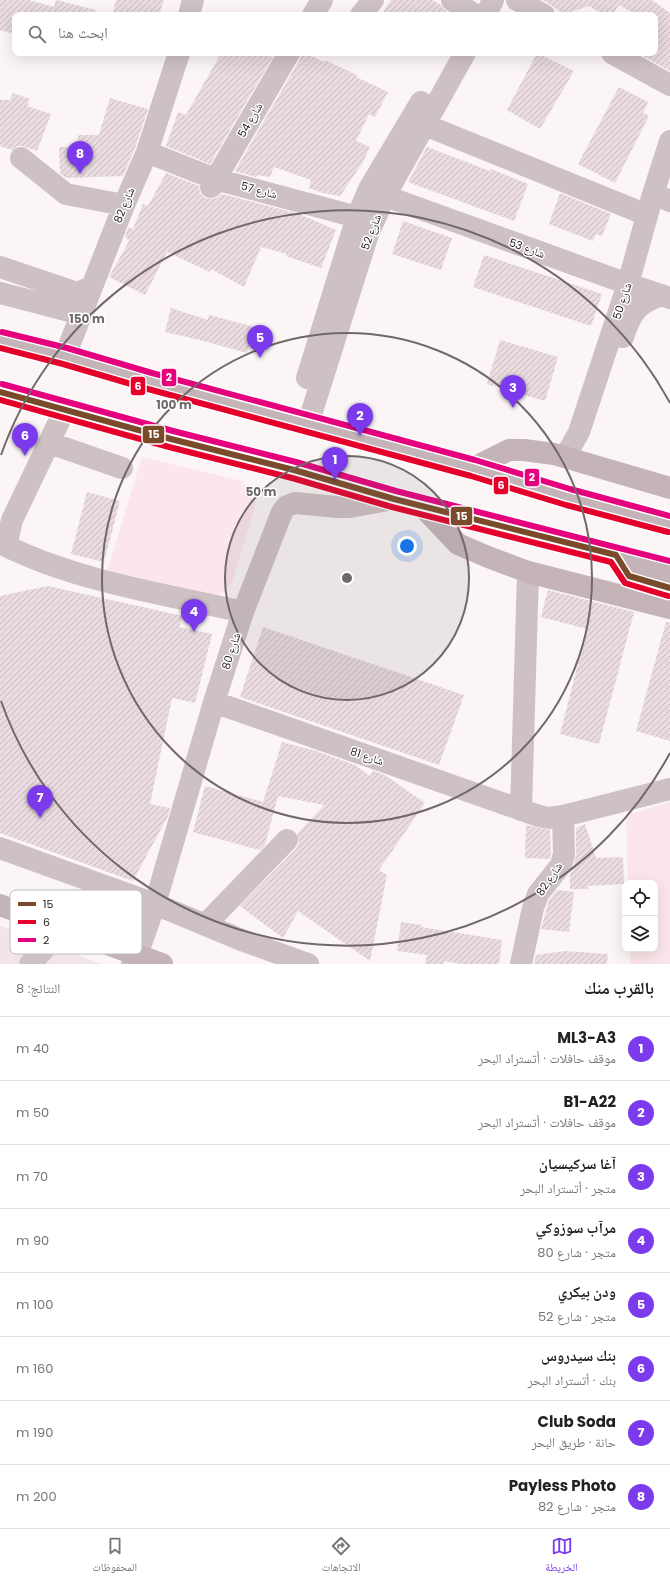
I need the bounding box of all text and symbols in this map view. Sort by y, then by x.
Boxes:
search box [12,12,658,56]
text: ابحث هنا [58,22,108,43]
icon: search [26,23,48,45]
street label: شارع 54 [234,100,266,140]
pin: 8 [67,141,93,174]
street label: شارع 57 [239,178,279,202]
street label: شارع 82 [109,185,139,225]
street label: شارع 52 [357,212,385,252]
street label: شارع 53 [507,234,547,262]
street label: شارع 50 [609,281,635,321]
text: 150 m [69,310,105,327]
pin: 5 [247,325,273,358]
line badge: 2 [161,368,177,387]
text: 2 [166,369,172,385]
pin: 3 [500,375,526,408]
line badge: 6 [130,376,146,396]
text: 6 [134,378,142,394]
text: 100 m [156,396,192,413]
pin: 2 [347,403,373,436]
pin: 6 [12,423,38,456]
line badge: 15 [142,425,165,444]
text: 15 [148,426,160,442]
pin: 1 [322,447,348,480]
line badge: 2 [524,468,540,487]
text: 2 [529,469,535,485]
line badge: 6 [493,476,509,495]
text: 6 [497,477,505,493]
text: 50 m [246,483,277,500]
line badge: 15 [450,506,473,526]
text: 15 [456,508,468,524]
your location [397,536,417,556]
centre of rings [340,571,354,585]
pin: 4 [181,599,207,632]
street label: شارع 80 [218,631,244,671]
street label: شارع 81 [348,743,386,769]
pin: 7 [27,785,53,818]
street label: شارع 82 [532,859,566,899]
map controls [622,880,658,952]
button: locate [622,880,658,916]
legend [10,890,142,954]
text: 15 [43,896,54,912]
text: 6 [43,914,50,930]
button: layers [622,916,658,952]
text: 2 [43,932,49,948]
text: بالقرب منك [584,976,654,1000]
text: النتائج: 8 [16,979,60,998]
text: ML3-A3 [557,1027,616,1048]
text: 40 m [16,1039,49,1058]
text: 1 [639,1039,643,1058]
text: موقف حافلات · أتستراد البحر [478,1049,616,1068]
text: B1-A22 [564,1091,616,1112]
text: 50 m [16,1103,49,1122]
text: 2 [637,1103,645,1122]
text: موقف حافلات · أتستراد البحر [478,1113,616,1132]
text: آغا سركيسيان [539,1153,616,1174]
text: 70 m [16,1167,48,1186]
text: 3 [637,1167,645,1186]
text: متجر · أتستراد البحر [520,1179,616,1198]
text: مرآب سوزوكي [536,1217,616,1238]
text: 90 m [16,1231,49,1250]
text: 4 [637,1231,645,1250]
text: متجر · شارع 80 [537,1243,616,1262]
text: ودن بيكري [558,1281,616,1302]
text: 100 m [16,1295,53,1314]
text: 5 [637,1295,645,1314]
text: متجر · شارع 52 [538,1307,616,1326]
text: بنك سيدروس [541,1345,616,1366]
text: 160 m [16,1359,53,1378]
text: 6 [637,1359,645,1378]
text: بنك · أتستراد البحر [528,1371,616,1390]
text: Club Soda [538,1411,616,1432]
text: 190 m [16,1423,53,1442]
text: 7 [638,1423,644,1442]
text: حانة · طريق البحر [532,1433,616,1452]
text: Payless Photo [509,1475,616,1496]
text: 200 m [16,1487,57,1506]
text: 8 [637,1487,645,1506]
text: متجر · شارع 82 [538,1497,616,1516]
tab: المحفوظات [92,1535,137,1578]
tab: الاتجاهات [322,1535,361,1578]
tab: الخريطة [545,1535,578,1578]

